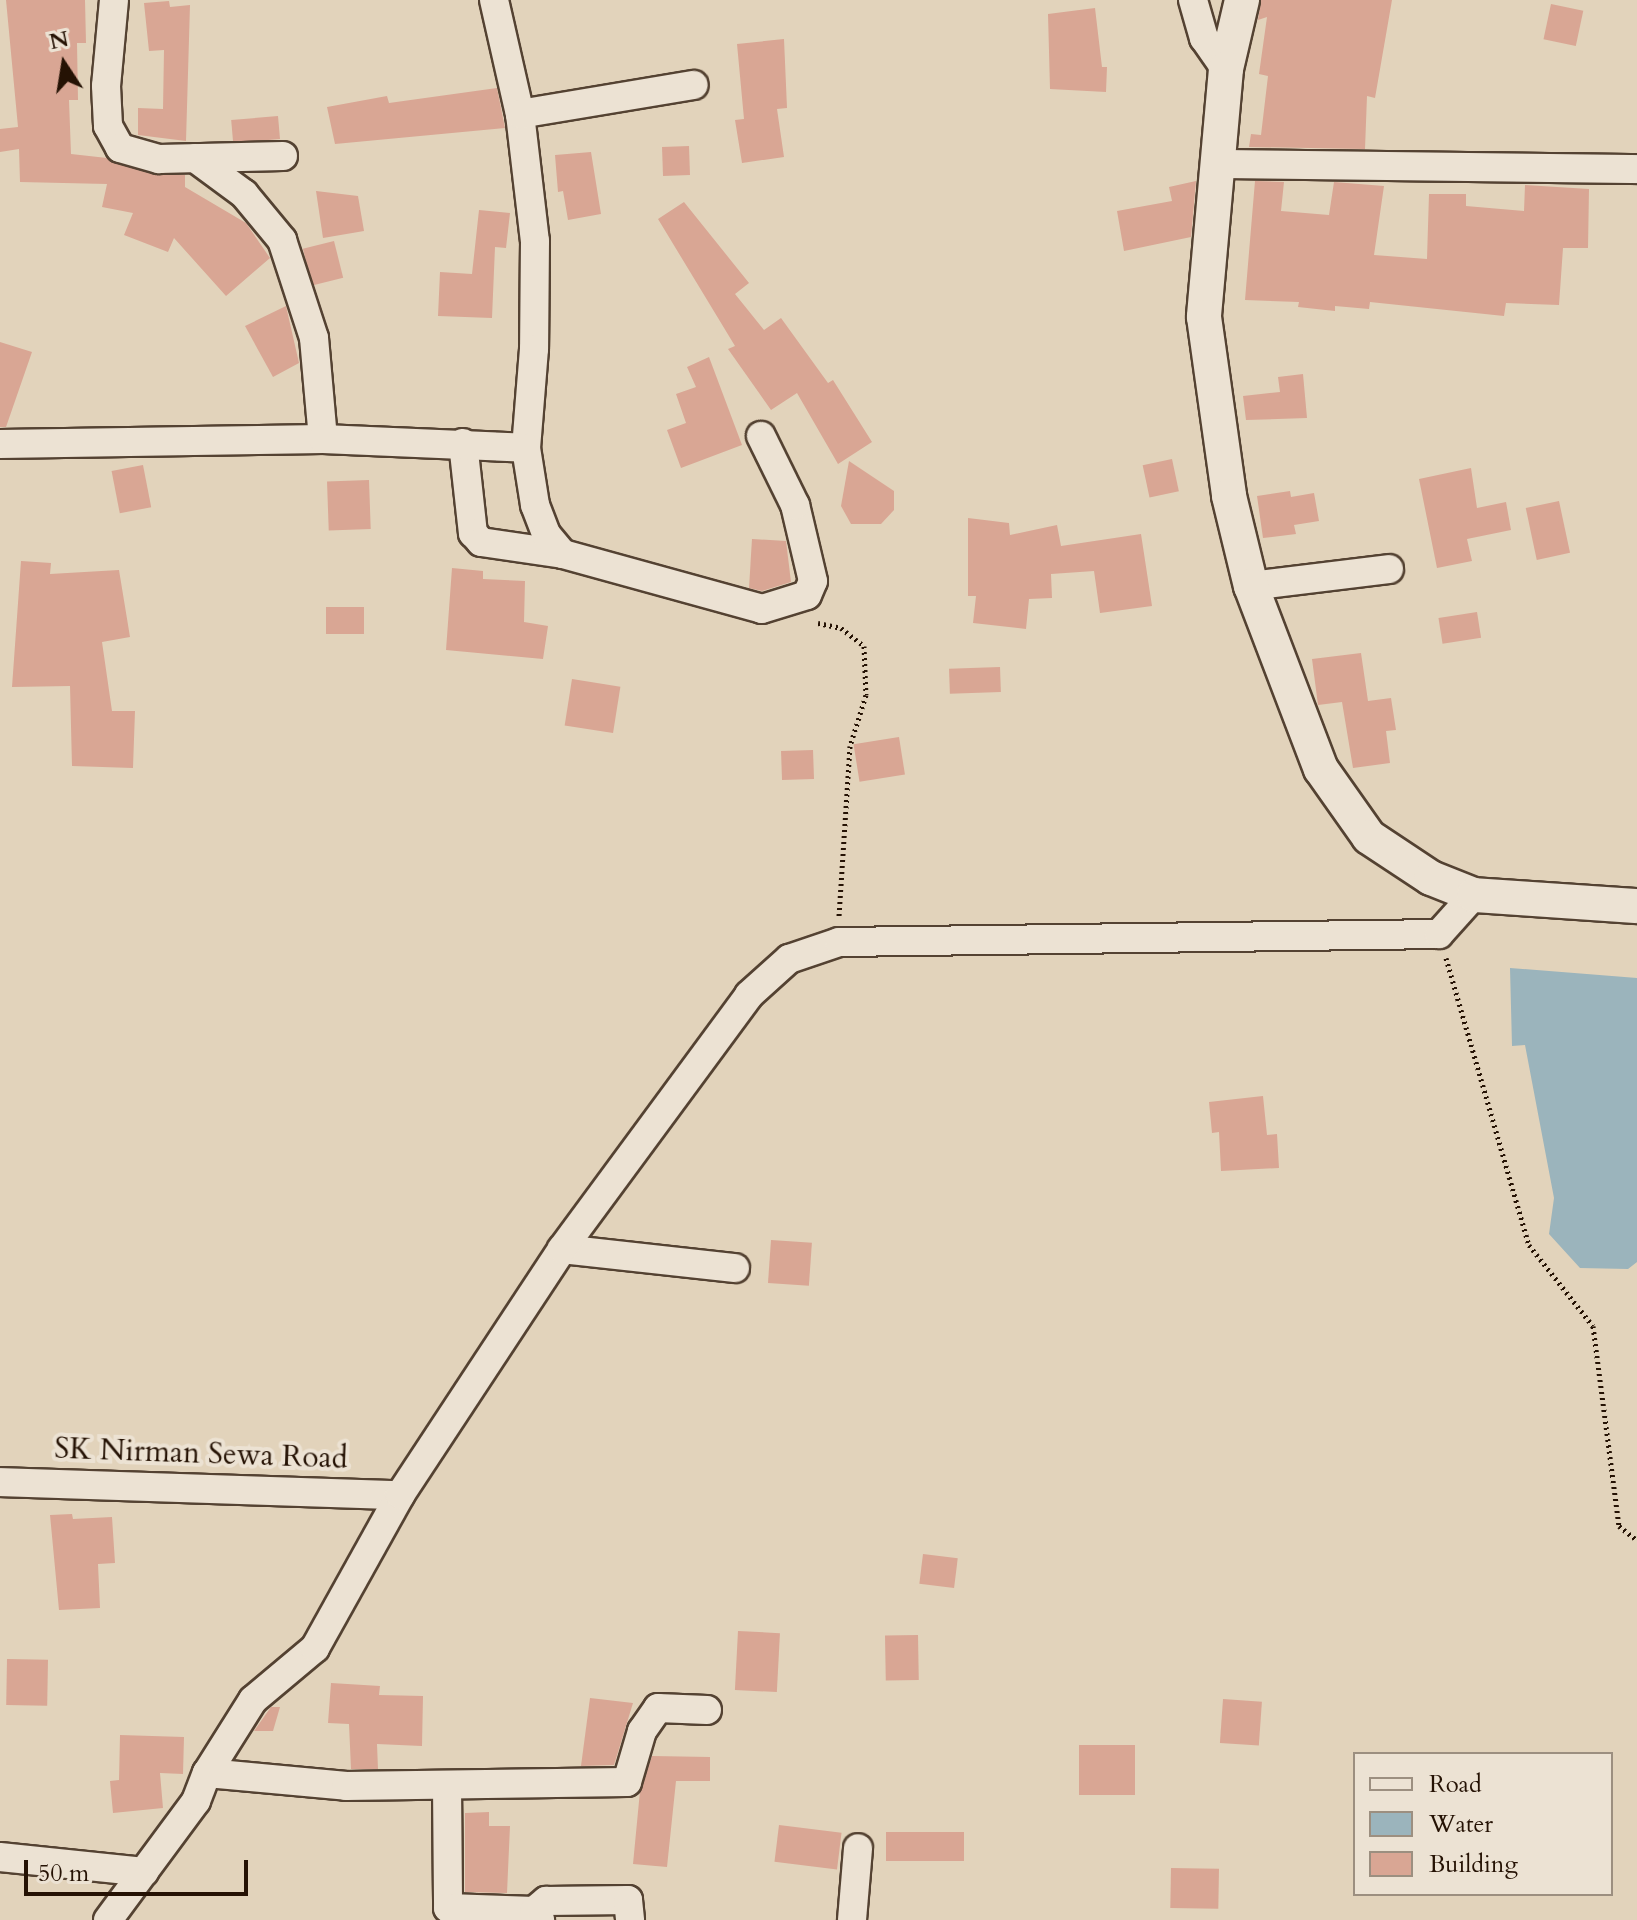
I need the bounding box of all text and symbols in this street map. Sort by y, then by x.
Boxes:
north arrow [24,24,104,104]
text: N [47,24,71,57]
street label: SK Nirman Sewa Road [54,1431,348,1477]
legend [1353,1752,1613,1896]
text: Road [1429,1768,1482,1801]
text: Water [1429,1808,1493,1841]
scale bar [28,1844,252,1894]
text: Building [1429,1848,1518,1881]
text: 50 m [38,1857,89,1890]

